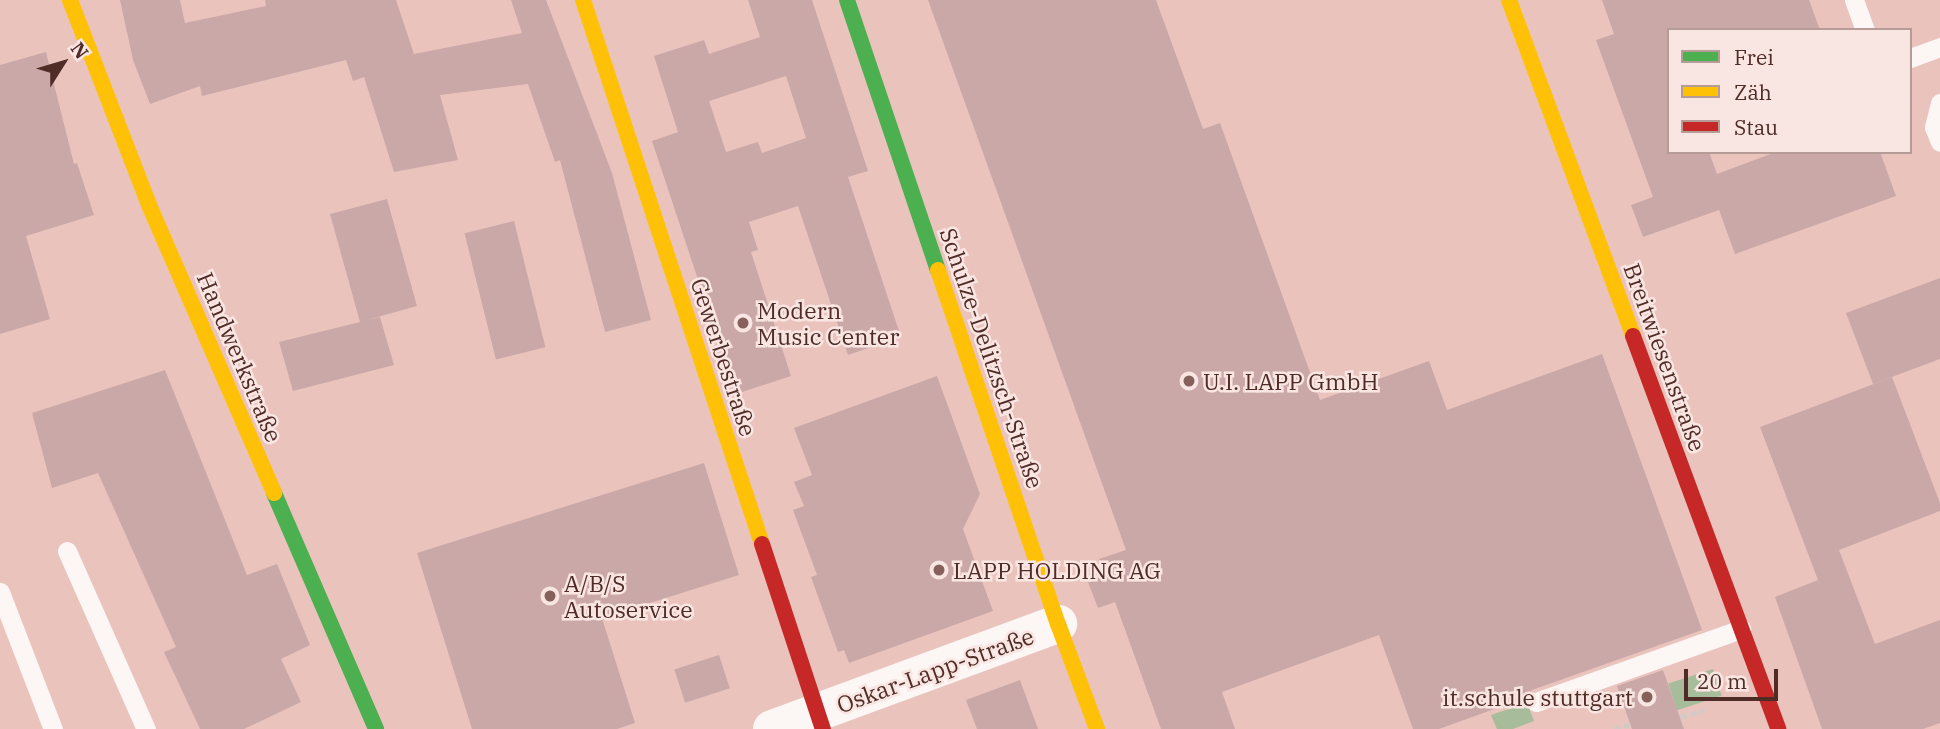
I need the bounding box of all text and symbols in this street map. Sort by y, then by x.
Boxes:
north arrow [28,28,98,98]
legend [1667,28,1912,154]
text: N [66,37,94,64]
text: Frei [1734,43,1774,71]
text: Zäh [1734,78,1772,106]
text: Stau [1734,113,1778,141]
street label: Schulze-Delitzsch-Straße [934,224,1050,492]
street label: Breitwiesenstraße [1618,259,1712,455]
street label: Handwerkstraße [192,268,288,446]
street label: Gewerbestraße [685,275,763,439]
place label: Modern Music Center [757,296,899,350]
marker: Modern Music Center [735,315,751,331]
place label: U.I. LAPP GmbH [1203,367,1378,395]
marker: U.I. LAPP GmbH [1181,373,1197,389]
place label: LAPP HOLDING AG [953,556,1161,584]
marker: LAPP HOLDING AG [931,562,947,578]
place label: A/B/S Autoservice [564,569,693,623]
marker: A/B/S Autoservice [542,588,558,604]
street label: Oskar-Lapp-Straße [833,622,1037,718]
scale bar [1688,656,1783,700]
text: 20 m [1697,667,1747,695]
place label: it.schule stuttgart [1442,683,1633,711]
marker: it.schule stuttgart [1639,689,1655,705]

